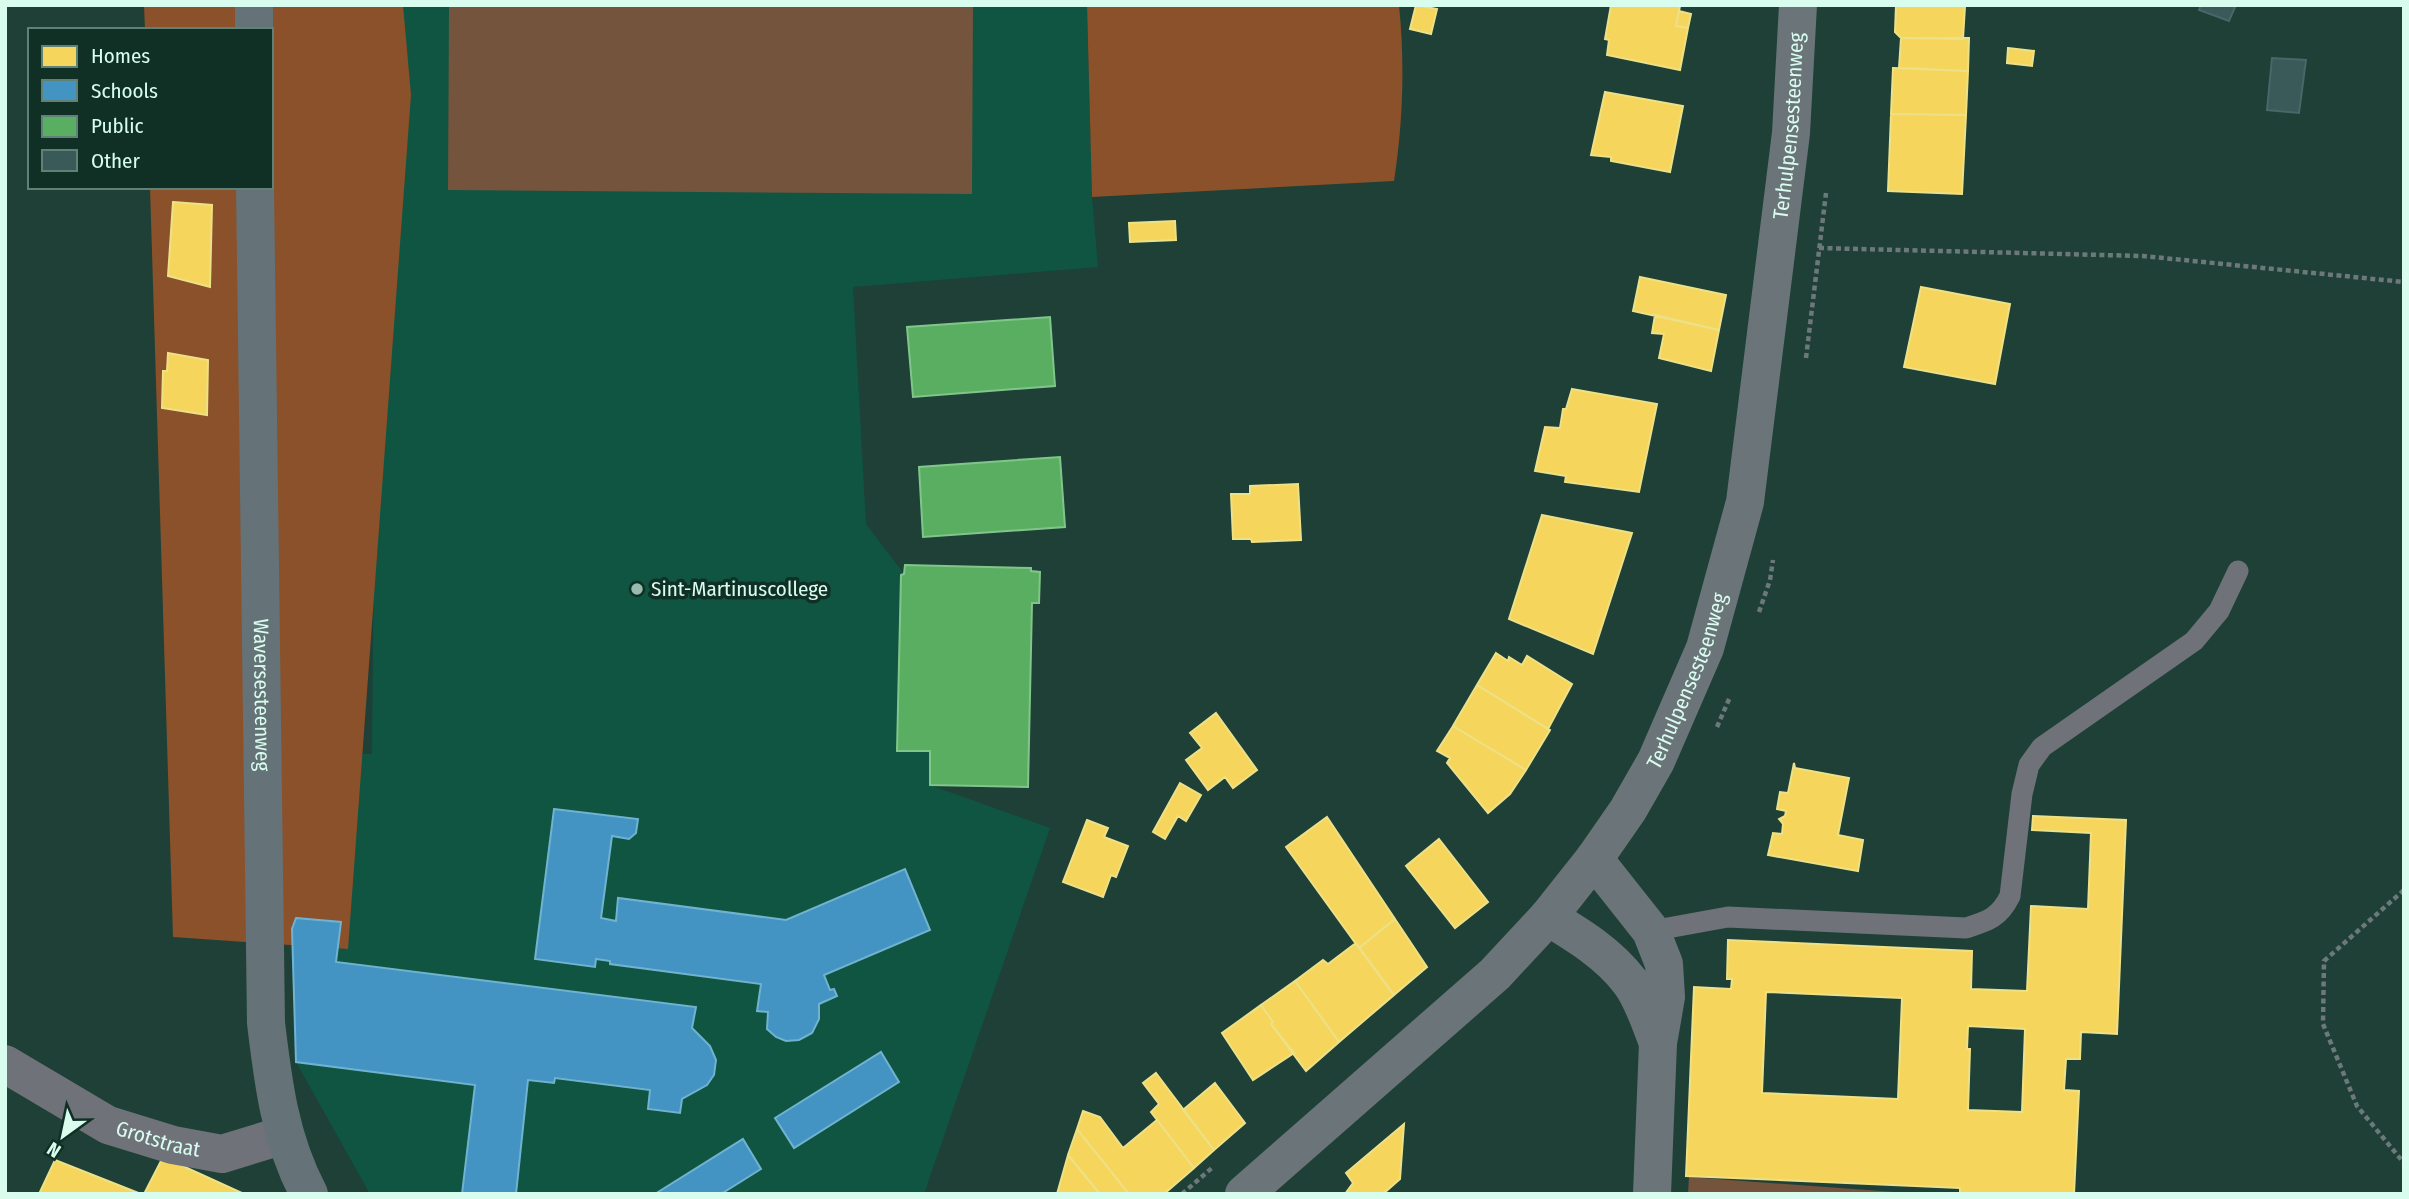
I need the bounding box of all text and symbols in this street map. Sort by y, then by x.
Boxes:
legend [28,28,273,189]
street label: Terhulpensesteenweg [1767,32,1809,221]
text: Homes [91,43,150,69]
text: Schools [91,78,158,104]
text: Public [91,113,143,139]
text: Other [91,148,140,174]
place label: Sint-Martinuscollege [651,576,828,602]
marker: Sint-Martinuscollege [629,581,645,597]
street label: Terhulpensesteenweg [1641,590,1733,774]
street label: Waversesteenweg [248,619,276,771]
north arrow [28,1101,98,1171]
street label: Grotstraat [113,1115,203,1163]
text: N [43,1137,65,1163]

